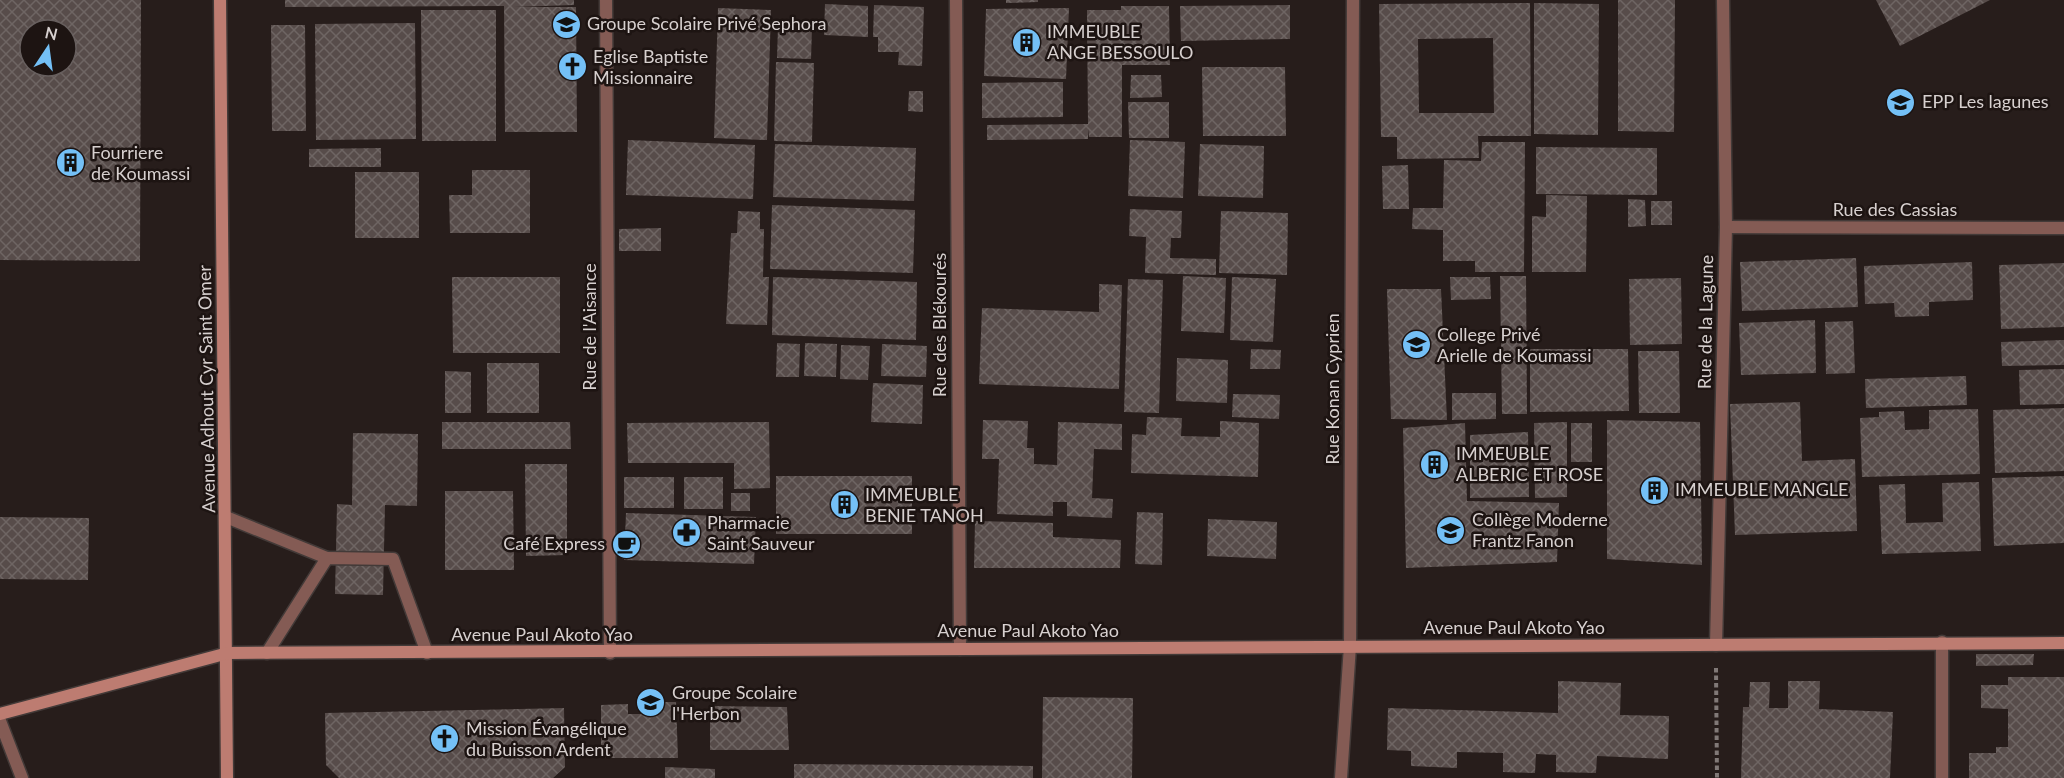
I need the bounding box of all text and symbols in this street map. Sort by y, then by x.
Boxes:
school or university icon: Groupe Scolaire Privé Sephora [550,8,582,40]
place label: Groupe Scolaire Privé Sephora [587,12,826,34]
north arrow [18,18,78,78]
place label: IMMEUBLE ANGE BESSOULO [1047,20,1193,63]
text: N [43,22,60,44]
building icon: IMMEUBLE ANGE BESSOULO [1010,26,1042,58]
place label: Eglise Baptiste Missionnaire [593,45,708,88]
church icon: Eglise Baptiste Missionnaire [556,51,588,83]
school or university icon: EPP Les lagunes [1885,86,1917,118]
place label: EPP Les lagunes [1922,90,2049,112]
place label: Fourriere de Koumassi [91,141,190,184]
building icon: Fourriere de Koumassi [54,147,86,179]
street label: Rue des Cassias [1833,198,1958,220]
street label: Rue des Blékourés [928,252,950,397]
street label: Rue de la Lagune [1693,255,1717,389]
street label: Rue de l'Aisance [578,263,600,391]
street label: Avenue Adhout Cyr Saint Omer [193,265,219,513]
street label: Rue Konan Cyprien [1321,313,1343,465]
place label: College Privé Arielle de Koumassi [1437,323,1591,366]
school or university icon: College Privé Arielle de Koumassi [1400,329,1432,361]
place label: IMMEUBLE ALBERIC ET ROSE [1456,442,1603,485]
building icon: IMMEUBLE ALBERIC ET ROSE [1419,448,1451,480]
building icon: IMMEUBLE MANGLE [1638,474,1670,506]
place label: IMMEUBLE MANGLE [1675,478,1848,500]
place label: IMMEUBLE BENIE TANOH [865,483,984,526]
building icon: IMMEUBLE BENIE TANOH [828,489,860,521]
place label: Collège Moderne Frantz Fanon [1472,508,1608,551]
place label: Pharmacie Saint Sauveur [707,511,815,554]
school or university icon: Collège Moderne Frantz Fanon [1435,514,1467,546]
pharmacy icon: Pharmacie Saint Sauveur [670,517,702,549]
cafe icon: Café Express [610,528,642,560]
place label: Café Express [503,532,605,554]
street label: Avenue Paul Akoto Yao [1423,616,1605,638]
street label: Avenue Paul Akoto Yao [937,619,1119,641]
street label: Avenue Paul Akoto Yao [451,623,633,645]
place label: Groupe Scolaire l'Herbon [672,681,797,724]
school or university icon: Groupe Scolaire l'Herbon [635,687,667,719]
place label: Mission Évangélique du Buisson Ardent [466,717,627,760]
church icon: Mission Évangélique du Buisson Ardent [429,723,461,755]

